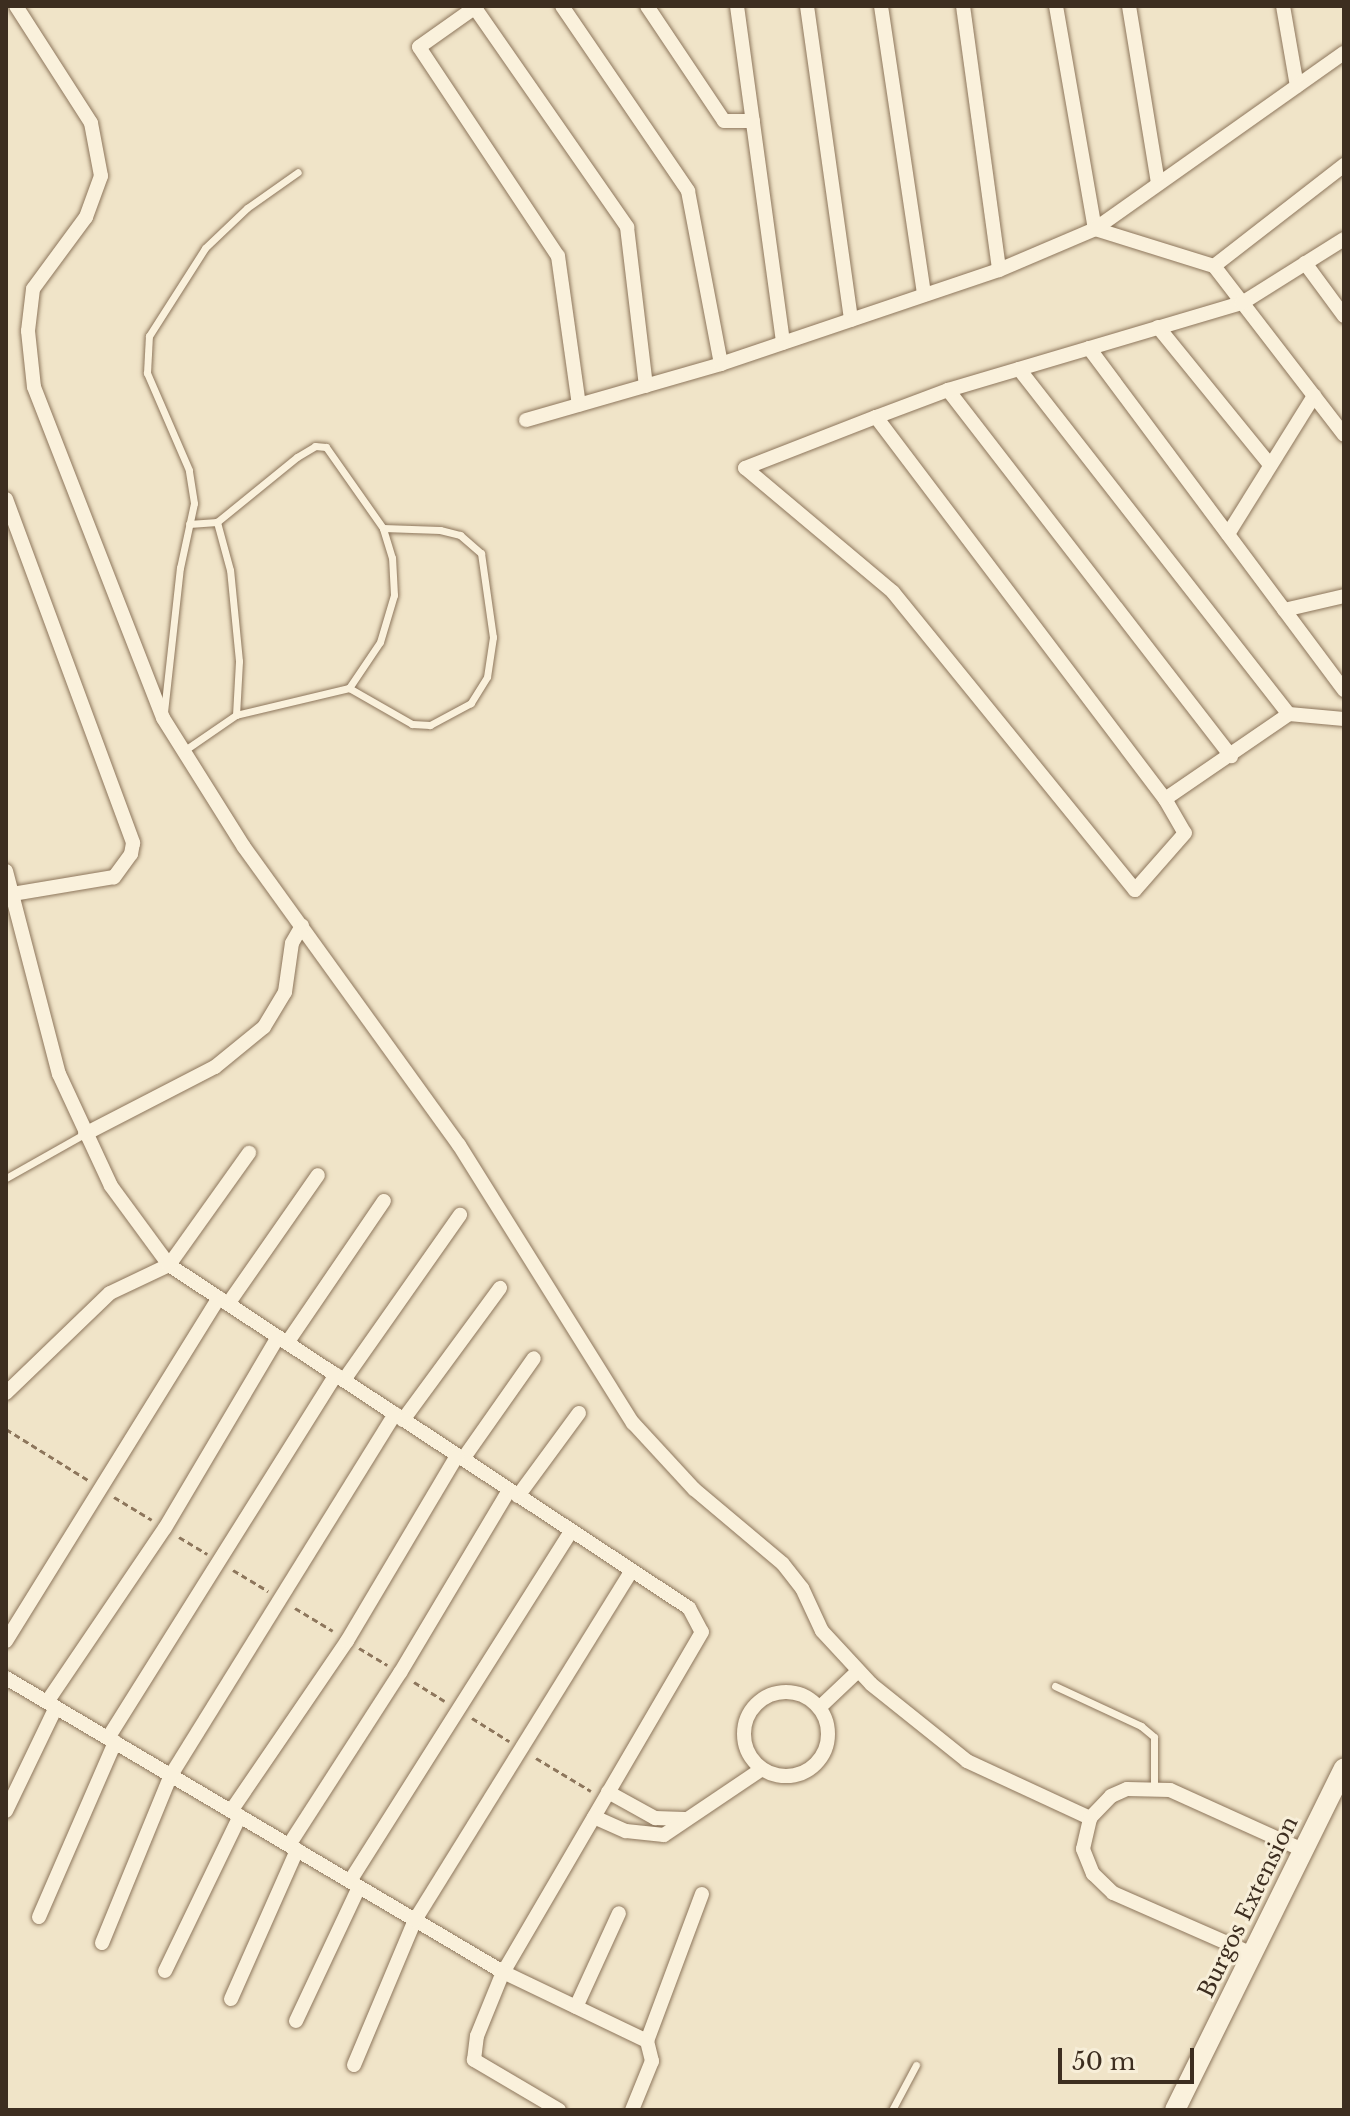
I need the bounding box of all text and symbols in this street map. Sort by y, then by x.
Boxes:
street label: Burgos Extension [1193,1812,1303,2002]
scale bar [1062,2032,1198,2082]
text: 50 m [1072,2047,1135,2076]

